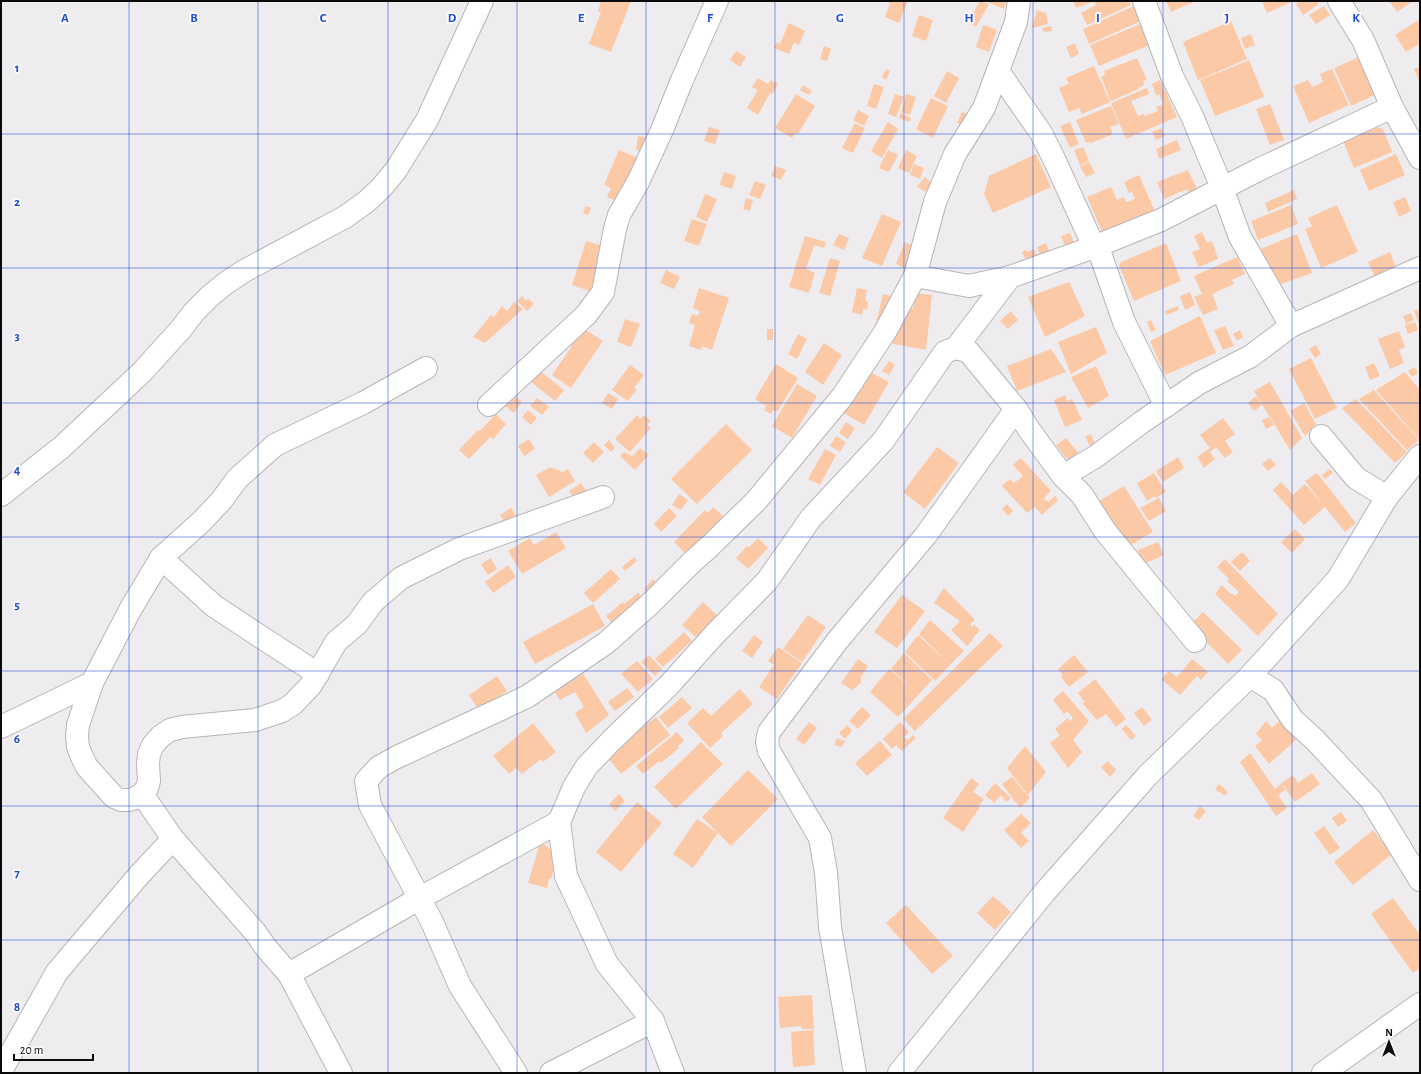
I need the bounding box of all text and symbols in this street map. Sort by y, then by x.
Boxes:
text: A [61,12,69,25]
text: B [190,12,198,25]
text: C [320,12,327,25]
text: D [448,12,457,25]
text: E [578,12,585,25]
text: F [707,12,714,25]
text: G [836,12,844,25]
text: H [964,12,974,25]
text: I [1096,12,1100,25]
text: J [1225,12,1229,25]
text: K [1352,12,1360,25]
text: 1 [15,62,19,75]
text: 2 [14,196,20,209]
text: 3 [14,330,20,343]
text: 4 [14,464,21,477]
text: 5 [14,599,20,612]
text: 6 [14,733,20,746]
text: 7 [14,867,20,880]
text: 8 [14,1001,20,1014]
north arrow [1369,1022,1409,1062]
text: N [1385,1027,1393,1038]
scale bar [14,1036,93,1062]
text: 20 m [20,1044,43,1056]

